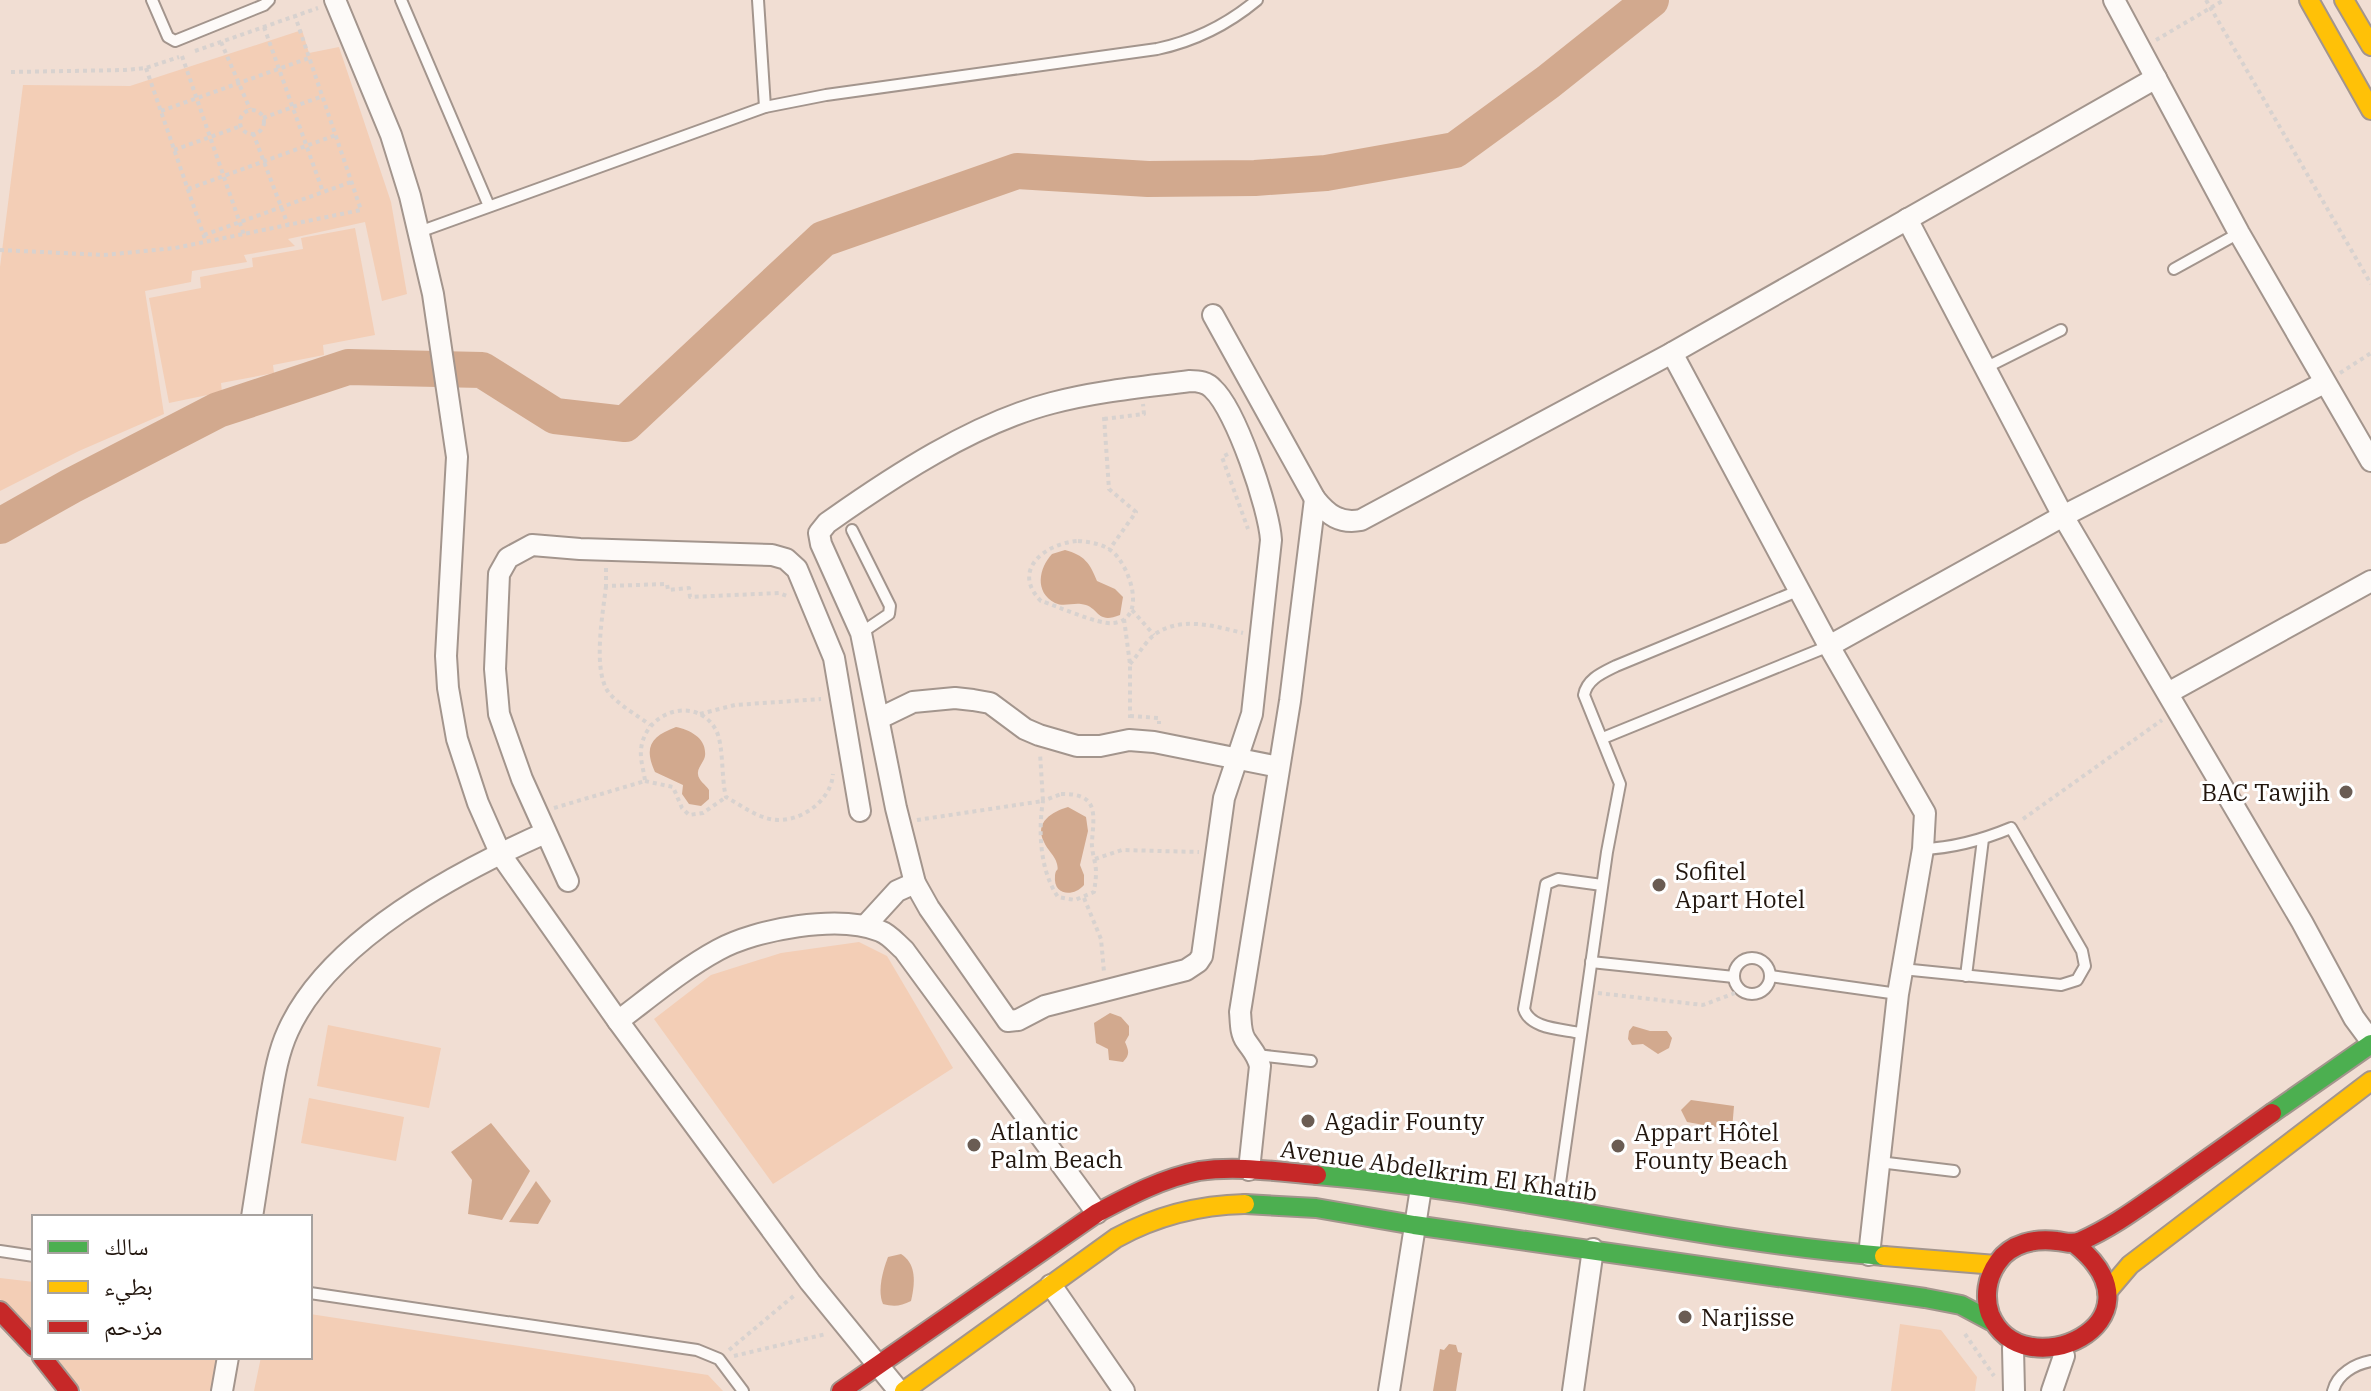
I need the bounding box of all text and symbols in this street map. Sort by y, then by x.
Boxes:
place label: BAC Tawjih [2201,776,2330,808]
marker: BAC Tawjih [2337,783,2355,801]
place label: Sofitel Apart Hotel [1675,855,1805,915]
marker: Sofitel Apart Hotel [1650,876,1668,894]
place label: Agadir Founty [1324,1105,1484,1137]
marker: Agadir Founty [1299,1112,1317,1130]
place label: Atlantic Palm Beach [990,1115,1123,1175]
place label: Appart Hôtel Founty Beach [1634,1116,1788,1176]
street label: Avenue Abdelkrim El Khatib [1279,1132,1599,1208]
marker: Atlantic Palm Beach [965,1136,983,1154]
marker: Appart Hôtel Founty Beach [1609,1137,1627,1155]
legend [32,1215,312,1359]
text: سالك [104,1230,149,1262]
text: بطيء [104,1270,153,1306]
place label: Narjisse [1701,1301,1794,1333]
marker: Narjisse [1676,1308,1694,1326]
text: مزدحم [104,1310,163,1343]

